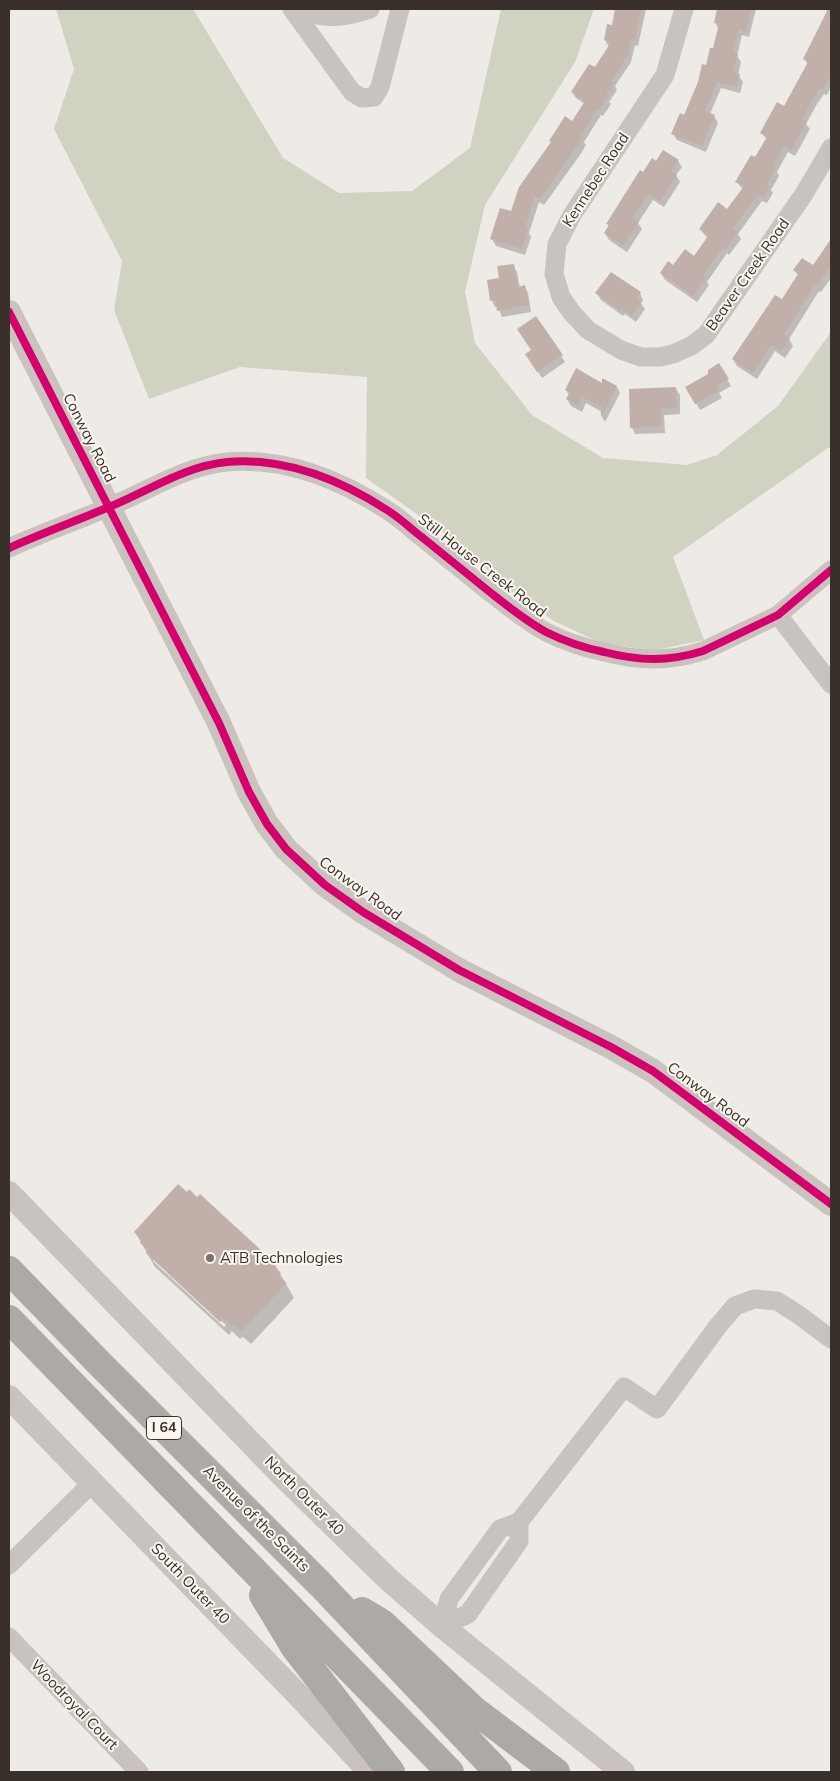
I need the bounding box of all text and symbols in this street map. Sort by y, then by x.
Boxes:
street label: Kennebec Road [559,130,633,230]
street label: Beaver Creek Road [702,215,794,335]
street label: Conway Road [59,390,119,486]
street label: Still House Creek Road [414,510,550,622]
street label: Conway Road [315,853,405,925]
street label: Conway Road [664,1058,752,1132]
place label: ATB Technologies [220,1249,343,1267]
marker: ATB Technologies [204,1252,216,1264]
road number: I 64 [146,1416,182,1440]
street label: North Outer 40 [261,1453,347,1539]
street label: Avenue of the Saints [199,1462,313,1576]
street label: South Outer 40 [147,1540,233,1628]
street label: Woodroyal Court [27,1656,121,1754]

